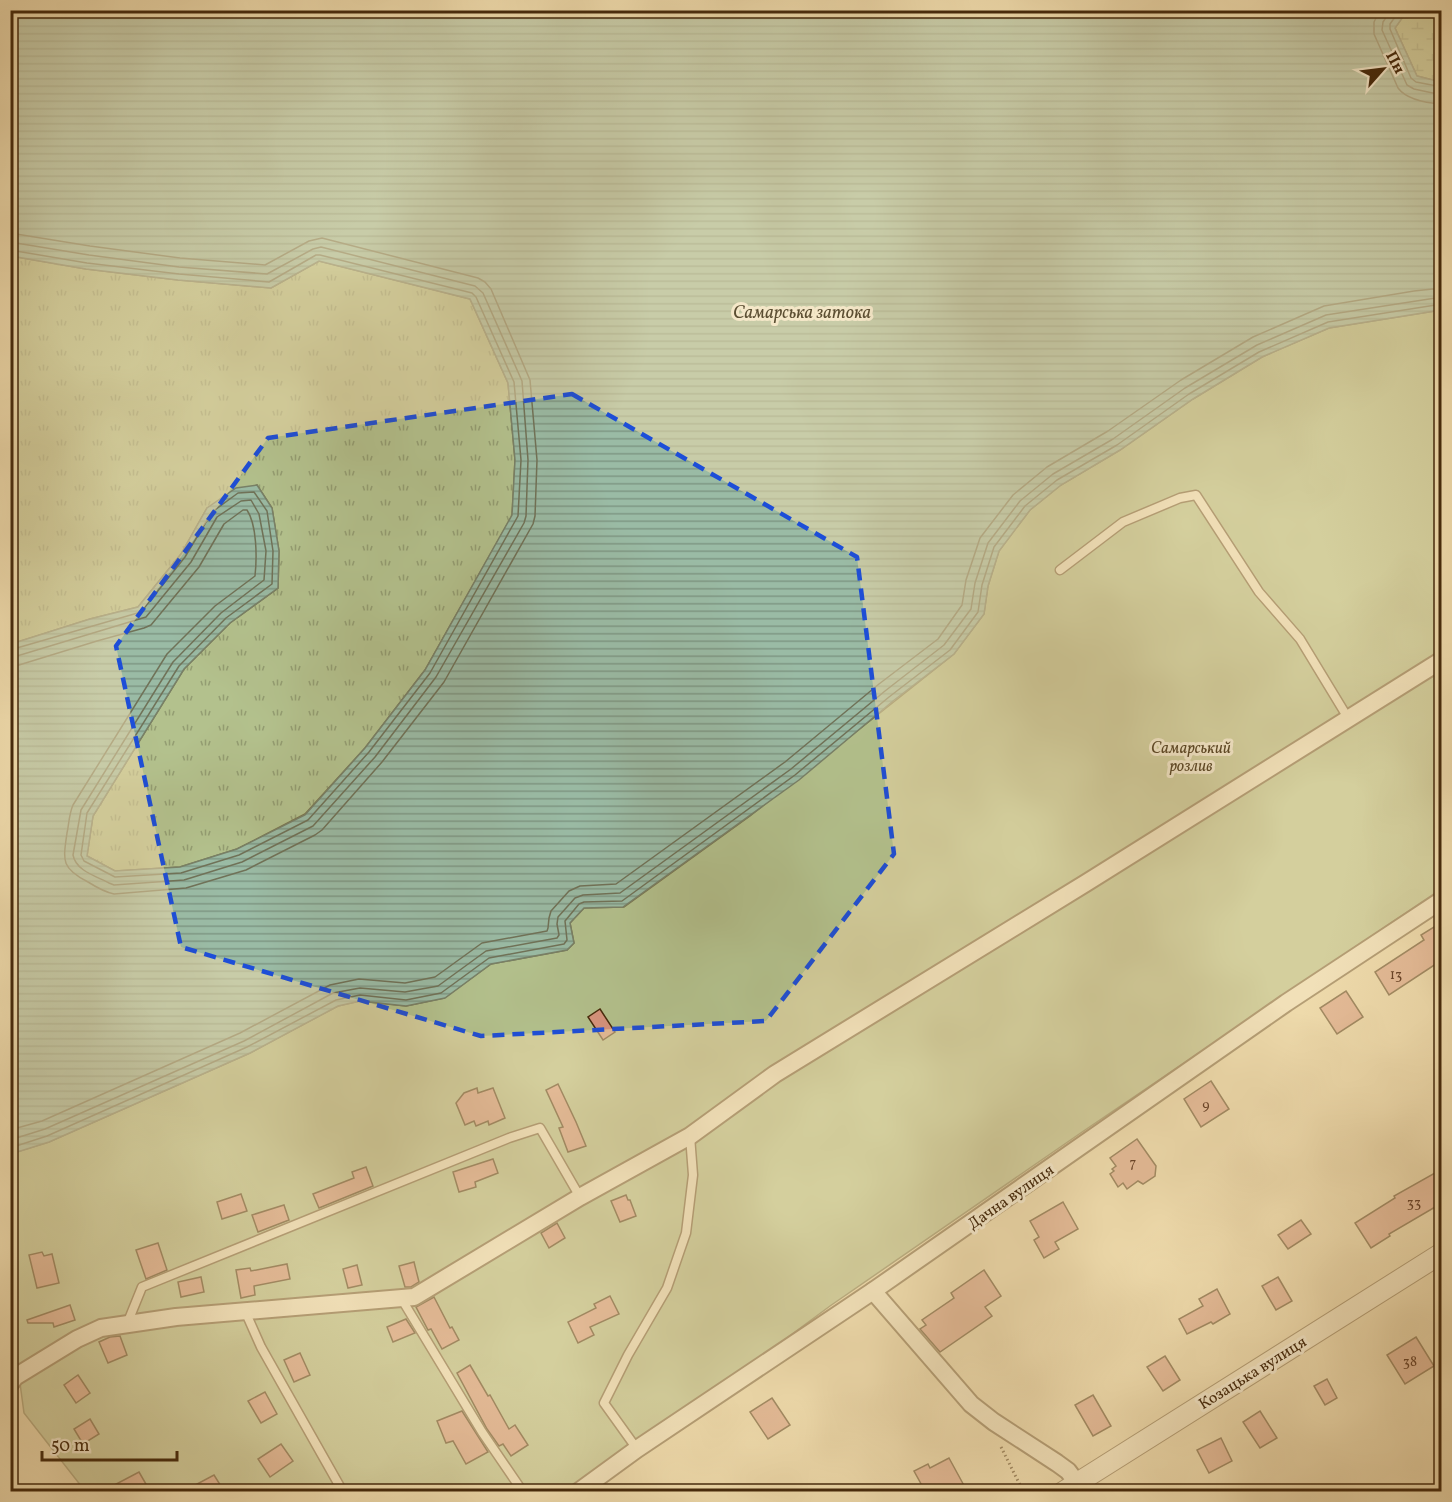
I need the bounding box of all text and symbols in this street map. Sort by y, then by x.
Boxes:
north arrow [1353,39,1413,99]
text: Пн [1379,48,1410,78]
water label: Самарська затока [733,301,871,326]
park label: Самарський розлив [1151,738,1231,778]
house number: 13 [1390,966,1402,985]
house number: 9 [1202,1096,1210,1115]
house number: 7 [1130,1154,1137,1173]
street label: Дачна вулиця [964,1160,1059,1236]
house number: 33 [1407,1194,1421,1213]
street label: Козацька вулиця [1195,1332,1311,1416]
house number: 38 [1403,1353,1417,1372]
scale bar [42,1424,177,1462]
text: 50 m [51,1434,90,1459]

